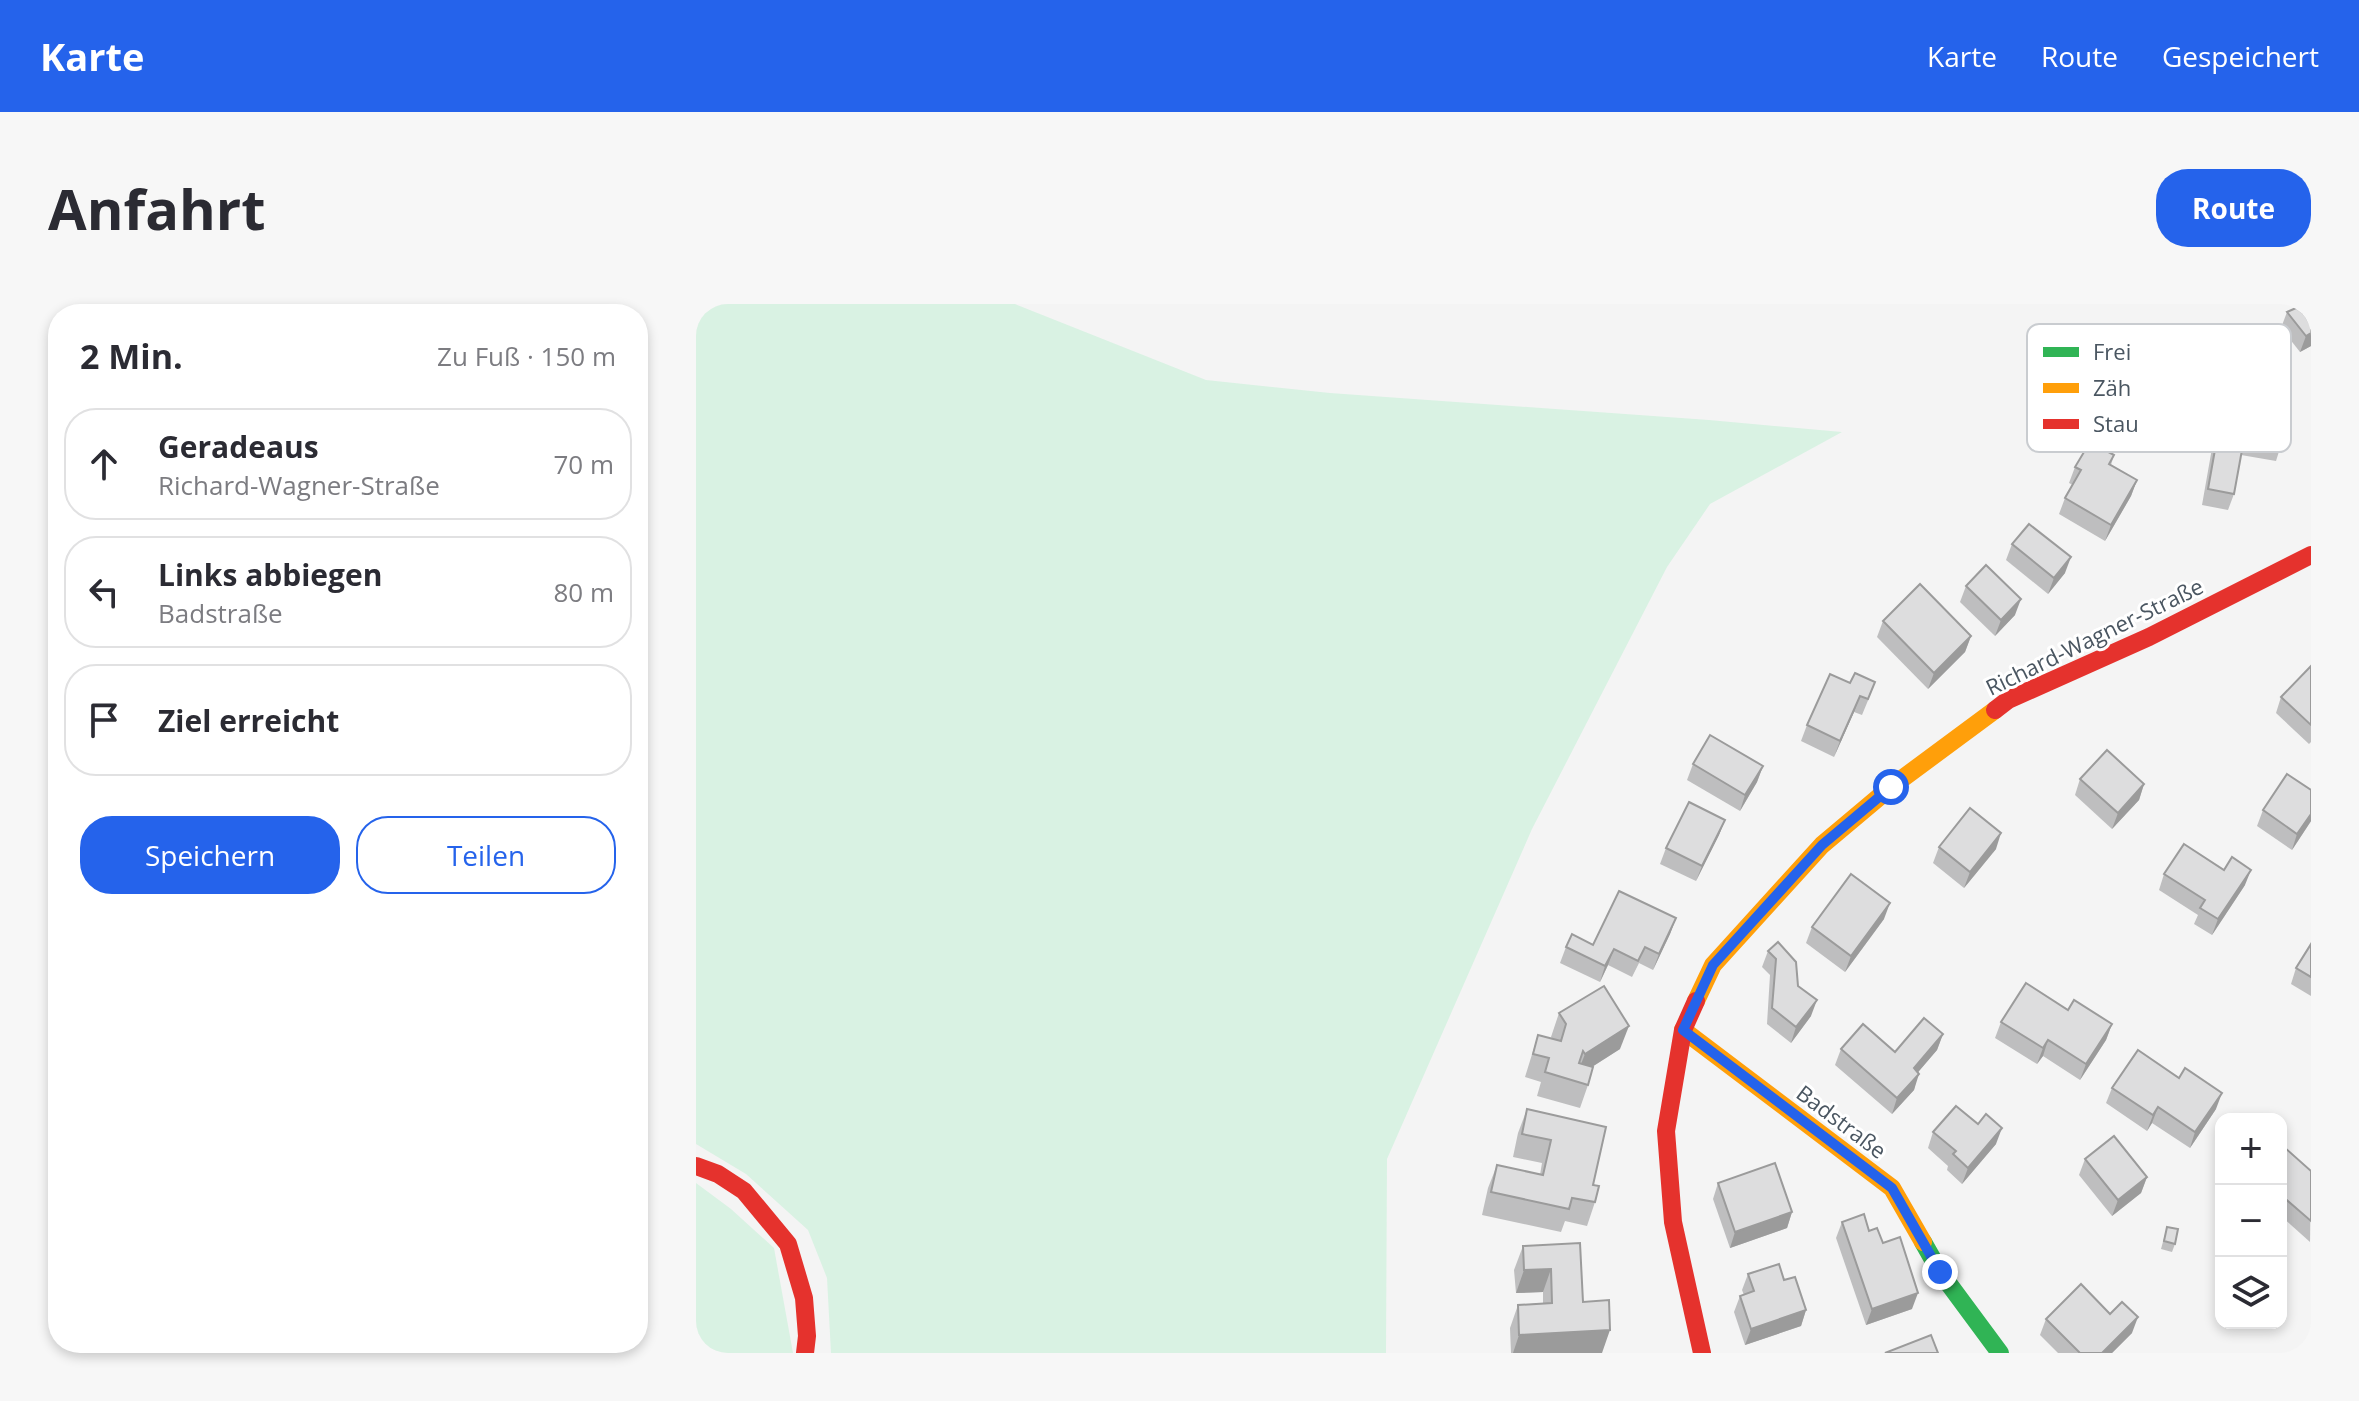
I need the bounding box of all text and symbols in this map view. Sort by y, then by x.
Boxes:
text: Karte [40,30,144,82]
text: Karte [1927,37,1997,75]
text: Route [2041,37,2118,75]
text: Gespeichert [2162,37,2319,75]
button: Route [2156,169,2311,247]
text: Anfahrt [48,170,266,246]
legend [2027,324,2291,452]
text: 2 Min. [80,333,183,379]
text: Frei [2093,336,2131,366]
text: Zu Fuß · 150 m [437,338,616,374]
text: Zäh [2093,372,2131,402]
text: Stau [2093,408,2139,438]
text: Geradeaus [158,426,319,467]
icon: ahead [82,442,126,486]
text: 70 m [553,446,614,482]
text: Richard-Wagner-Straße [158,467,440,503]
text: Links abbiegen [158,554,383,595]
icon: left [82,570,126,614]
street label: Richard-Wagner-Straße [1980,570,2208,702]
text: 80 m [553,574,614,610]
text: Badstraße [158,595,283,631]
icon: arrive [82,698,126,742]
text: Ziel erreicht [158,700,339,741]
route start [1873,769,1909,805]
button: Speichern [80,816,340,894]
button: Teilen [356,816,616,894]
street label: Badstraße [1791,1077,1893,1165]
map controls [2215,1113,2287,1329]
button: + [2215,1113,2287,1185]
button: − [2215,1185,2287,1257]
route end [1922,1254,1958,1290]
button: layers [2215,1257,2287,1329]

